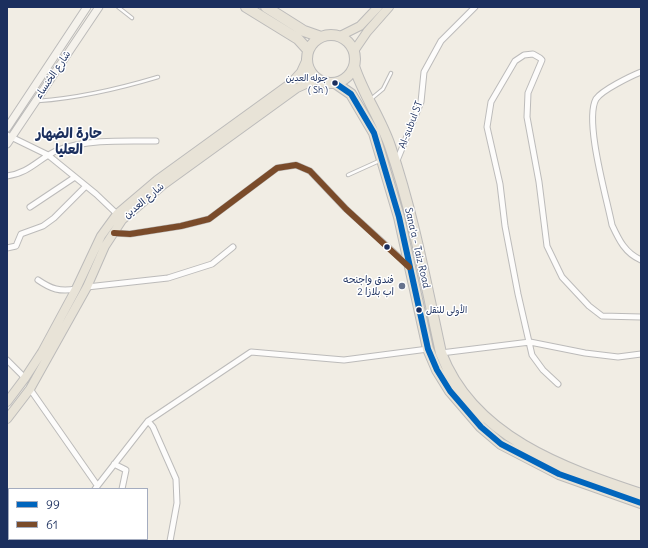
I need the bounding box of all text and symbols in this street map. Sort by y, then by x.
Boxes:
street label: شارع الخنساء [33,49,73,101]
place label: جوله العدين ( Sh ) [286,73,328,94]
marker: جوله العدين ( Sh ) [330,78,340,88]
street label: Al-subul ST [396,100,426,150]
district label: حارة الضهار العليا [36,126,102,158]
street label: شارع العدين [121,181,167,221]
street label: Sana'a - Taiz Road [402,207,432,289]
unlabelled marker [382,242,392,252]
place label: فندق واجنحه اب بلازا 2 [343,274,394,298]
marker: فندق واجنحه اب بلازا 2 [397,281,407,291]
marker: الأولى للنقل [414,305,424,315]
place label: الأولى للنقل [426,305,467,315]
legend [8,488,148,540]
text: 99 [46,497,60,512]
text: 61 [46,517,58,532]

